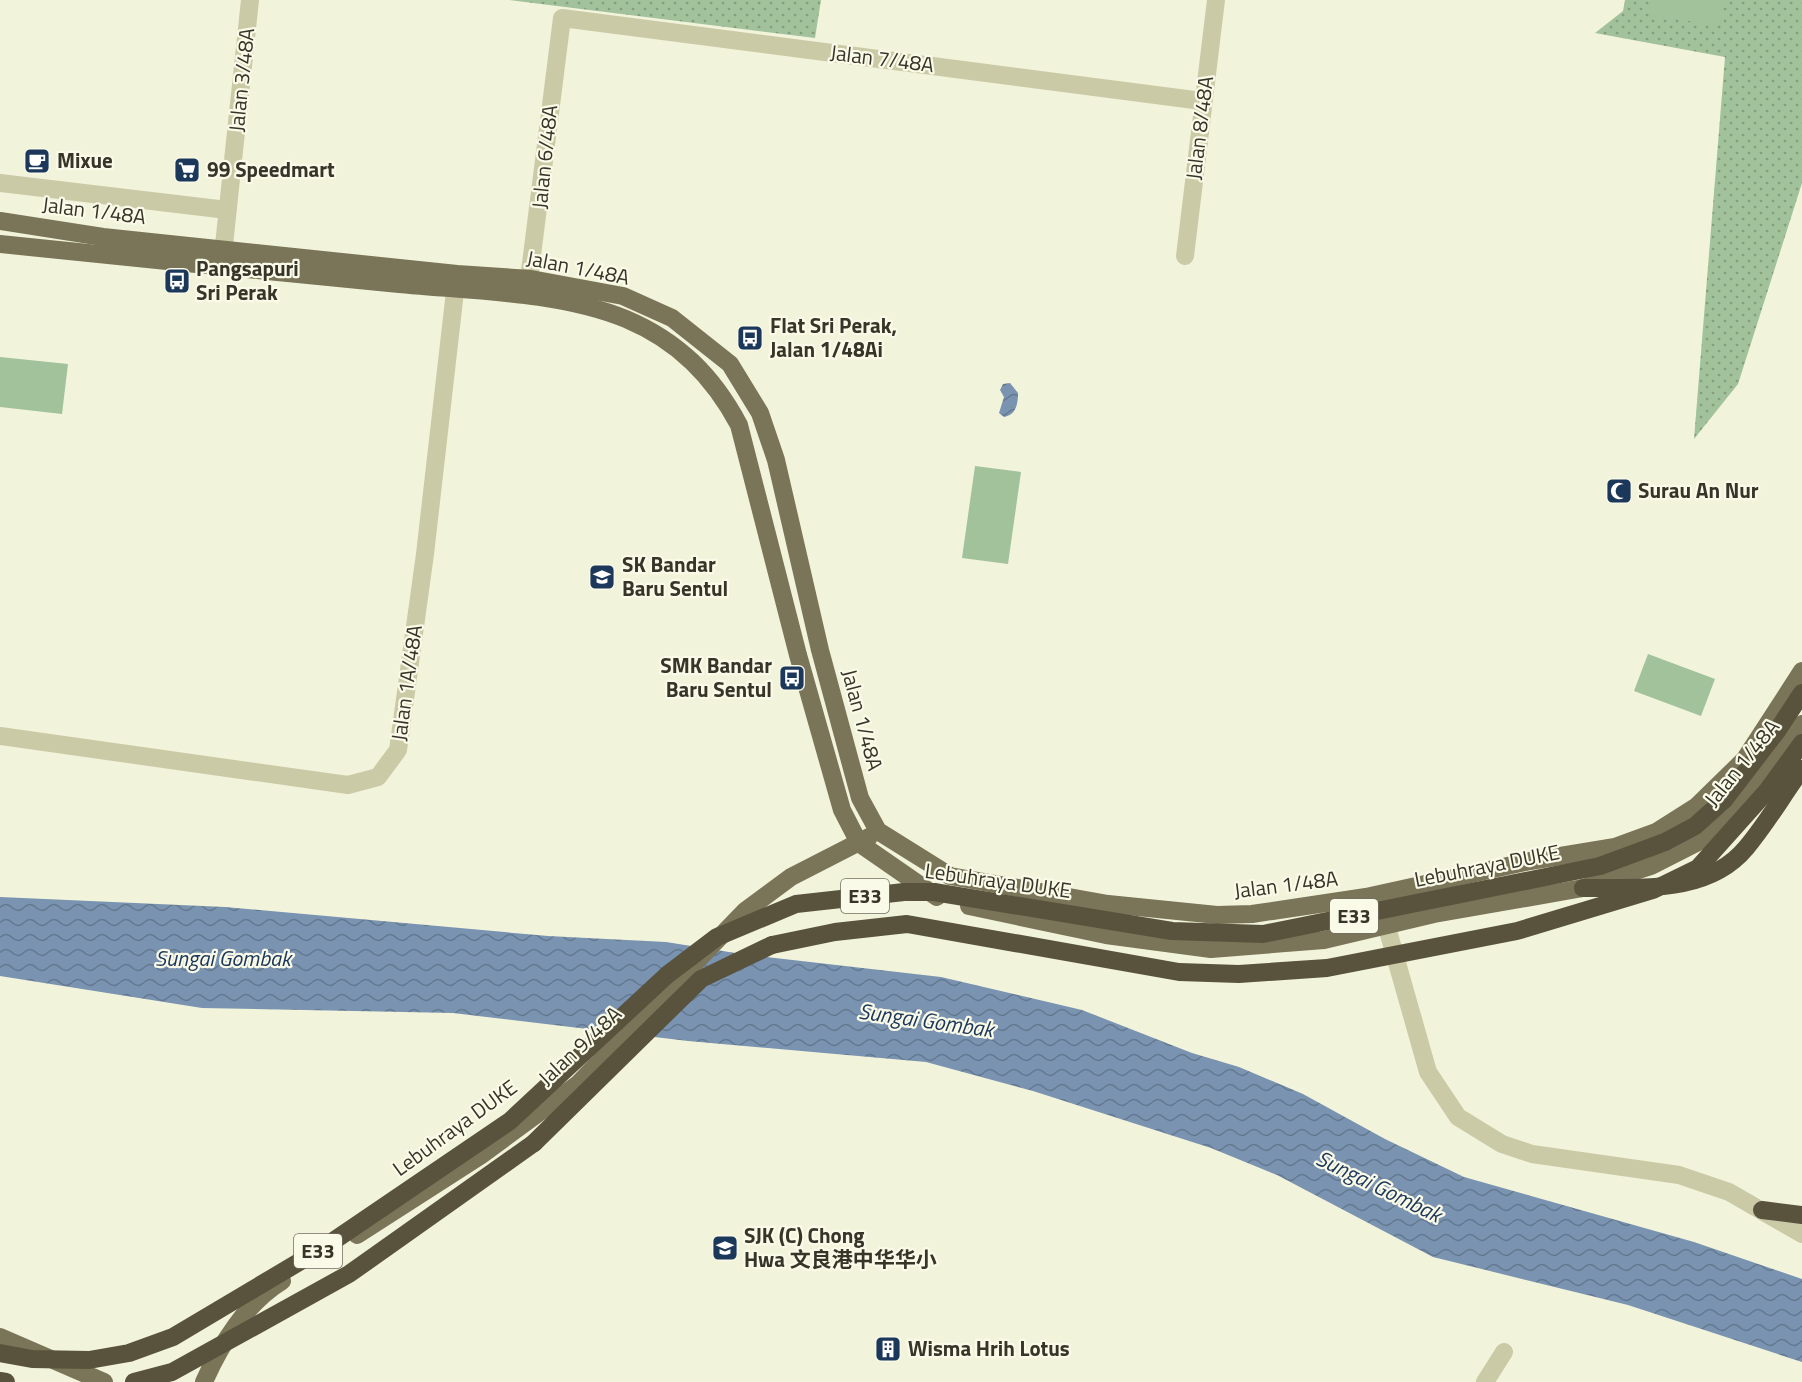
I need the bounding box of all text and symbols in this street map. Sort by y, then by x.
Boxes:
street label: Jalan 3/48A [220,26,262,133]
street label: Jalan 7/48A [828,36,936,80]
street label: Jalan 8/48A [1177,74,1221,182]
street label: Jalan 6/48A [523,103,565,210]
place label: Mixue [57,144,113,176]
cafe icon: Mixue [22,146,52,176]
place label: 99 Speedmart [207,153,335,185]
supermarket icon: 99 Speedmart [172,155,202,185]
street label: Jalan 1/48A [40,188,148,232]
street label: Jalan 1/48A [524,241,633,293]
place label: Pangsapuri Sri Perak [196,252,299,308]
bus stop icon: Pangsapuri Sri Perak [162,266,192,296]
place label: Flat Sri Perak, Jalan 1/48Ai [770,309,897,365]
bus stop icon: Flat Sri Perak, Jalan 1/48Ai [735,323,765,353]
place label: Surau An Nur [1638,474,1759,506]
mosque icon: Surau An Nur [1604,476,1634,506]
place label: SK Bandar Baru Sentul [622,548,728,604]
school or university icon: SK Bandar Baru Sentul [587,562,617,592]
street label: Jalan 1A/48A [382,622,430,743]
place label: SMK Bandar Baru Sentul [660,649,772,705]
bus stop icon: SMK Bandar Baru Sentul [777,663,807,693]
street label: Jalan 1/48A [834,665,892,775]
street label: Jalan 1/48A [1696,711,1787,813]
street label: Lebuhraya DUKE [1411,835,1562,895]
street label: Lebuhraya DUKE [923,854,1073,906]
street label: Jalan 1/48A [1232,862,1340,906]
road number: E33 [841,879,889,913]
road number: E33 [1330,899,1378,933]
water label: Sungai Gombak [155,941,293,975]
water label: Sungai Gombak [856,994,998,1047]
street label: Jalan 9/48A [530,998,629,1093]
street label: Lebuhraya DUKE [385,1071,523,1183]
water label: Sungai Gombak [1310,1141,1449,1232]
place label: SJK (C) Chong Hwa 文良港中华华小 [744,1219,937,1275]
school or university icon: SJK (C) Chong Hwa 文良港中华华小 [710,1233,740,1263]
road number: E33 [294,1234,342,1268]
place label: Wisma Hrih Lotus [908,1332,1070,1364]
building icon: Wisma Hrih Lotus [873,1334,903,1364]

